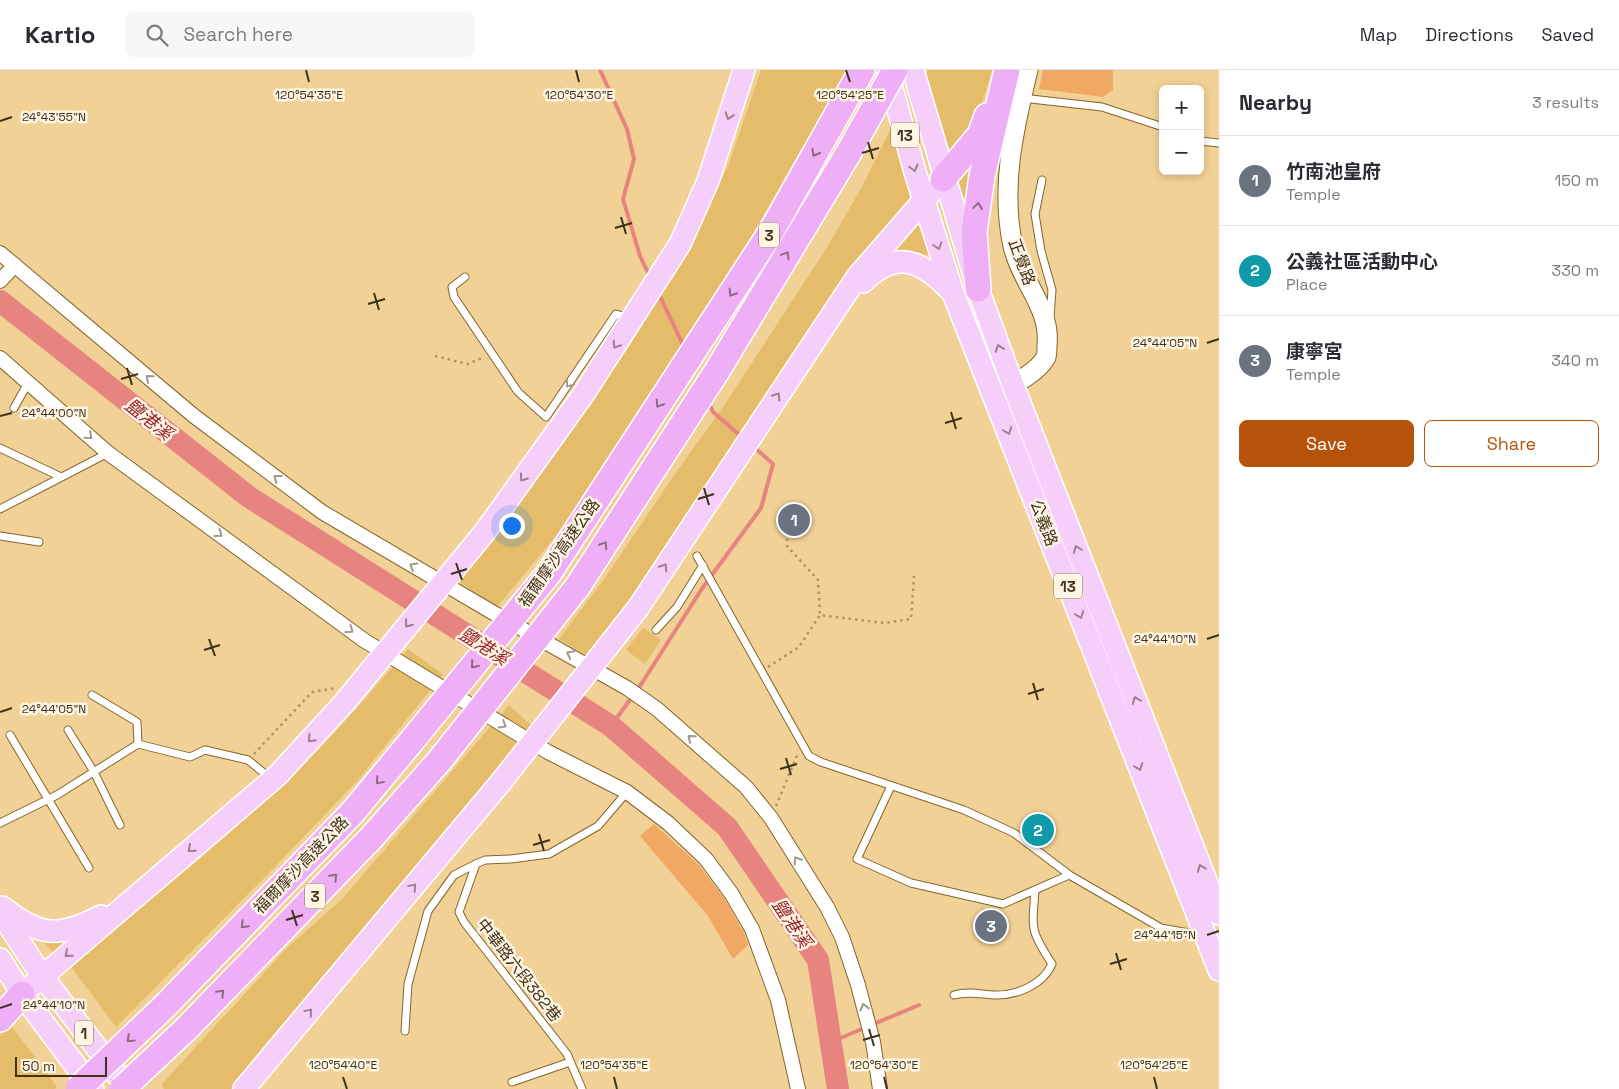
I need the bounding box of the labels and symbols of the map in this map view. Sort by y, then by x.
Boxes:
text: 120°54'35"E [275,87,343,103]
text: 120°54'30"E [545,87,614,103]
text: 120°54'25"E [816,87,884,103]
text: 24°43'55"N [22,109,86,125]
one-way arrow [724,111,734,120]
road number: 13 [891,122,919,148]
one-way arrow [812,148,822,157]
one-way arrow [908,163,919,172]
one-way arrow [972,201,983,209]
road number: 3 [759,222,779,248]
street label: 正覺路 [1004,236,1040,288]
one-way arrow [933,242,943,250]
one-way arrow [779,252,789,261]
one-way arrow [728,287,738,296]
text: 24°44'05"N [1133,335,1197,351]
one-way arrow [612,339,622,348]
one-way arrow [995,345,1005,353]
one-way arrow [146,375,155,383]
one-way arrow [566,378,575,388]
water label: 鹽港溪 [121,393,180,447]
one-way arrow [770,393,780,402]
one-way arrow [656,399,666,408]
text: 24°44'00"N [22,405,87,421]
one-way arrow [1002,426,1012,435]
one-way arrow [84,430,93,439]
one-way arrow [520,472,529,482]
one-way arrow [273,475,283,484]
street label: 福爾摩沙高速公路 [514,495,604,611]
street label: 公義路 [1026,497,1062,549]
pin: 1 [778,501,810,539]
your location [499,513,525,539]
one-way arrow [213,529,222,537]
one-way arrow [598,542,608,551]
one-way arrow [1073,545,1083,554]
one-way arrow [410,562,419,572]
one-way arrow [658,564,668,573]
road number: 13 [1054,574,1082,598]
one-way arrow [1074,610,1084,619]
one-way arrow [405,619,414,628]
water label: 鹽港溪 [455,622,516,672]
one-way arrow [344,624,354,633]
text: 24°44'10"N [1134,631,1196,647]
one-way arrow [566,651,575,661]
one-way arrow [470,660,479,669]
one-way arrow [1132,697,1142,705]
text: 24°44'05"N [22,701,86,717]
one-way arrow [498,718,507,728]
one-way arrow [308,734,317,743]
one-way arrow [688,735,697,744]
one-way arrow [1133,762,1143,770]
one-way arrow [375,775,384,784]
pin: 2 [1022,811,1054,849]
street label: 福爾摩沙高速公路 [249,812,353,918]
one-way arrow [188,843,197,852]
one-way arrow [794,856,804,865]
one-way arrow [1197,864,1207,873]
one-way arrow [328,873,337,882]
road number: 3 [305,884,325,908]
one-way arrow [408,884,416,893]
water label: 鹽港溪 [767,894,818,954]
pin: 3 [975,907,1007,945]
street label: 中華路六段382巷 [472,914,566,1026]
one-way arrow [241,919,250,928]
text: 24°44'15"N [1134,927,1196,943]
one-way arrow [64,949,73,958]
one-way arrow [215,990,224,999]
text: 24°44'10"N [23,997,85,1013]
one-way arrow [859,1002,870,1011]
one-way arrow [304,1008,313,1017]
road number: 1 [75,1020,93,1046]
one-way arrow [126,1033,135,1042]
scale bar [15,1054,108,1077]
text: 120°54'40"E [309,1057,377,1073]
text: 120°54'35"E [580,1057,648,1073]
text: 120°54'30"E [850,1057,919,1073]
text: 120°54'25"E [1120,1057,1188,1073]

